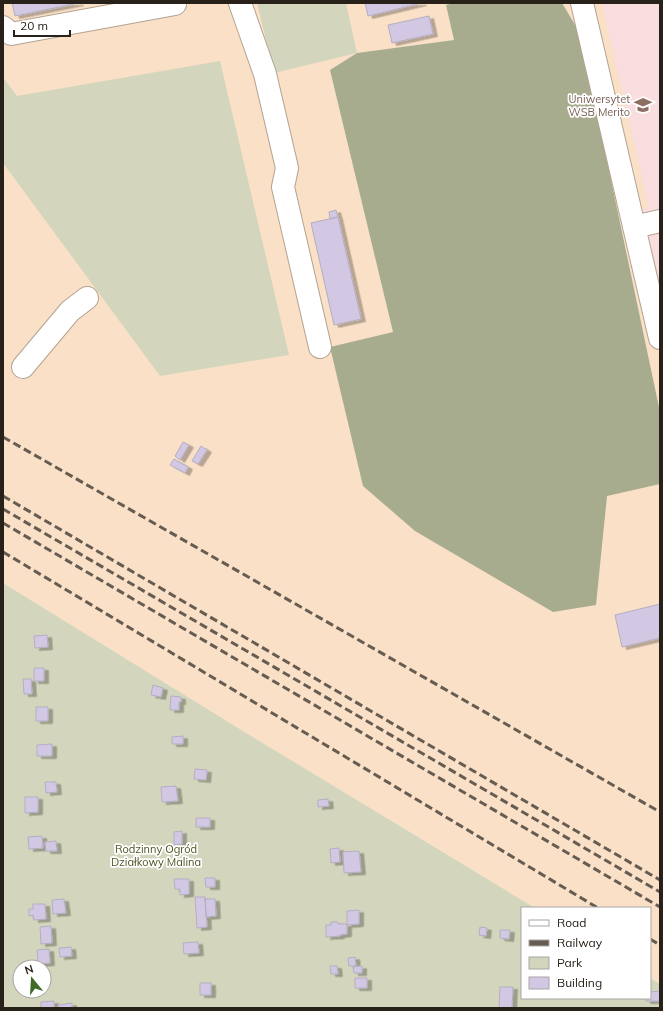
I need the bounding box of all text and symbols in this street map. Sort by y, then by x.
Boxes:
scale bar [14,12,70,38]
text: 20 m [20,18,48,33]
place label: Uniwersytet WSB Merito [569,92,630,119]
school or university icon: Uniwersytet WSB Merito [633,95,653,115]
park label: Rodzinny Ogród Działkowy Malina [111,842,201,869]
legend [521,907,651,999]
text: Road [557,915,586,930]
text: Railway [557,935,603,950]
text: Park [557,955,583,970]
north arrow [12,959,52,999]
text: N [23,962,35,977]
text: Building [557,975,602,990]

